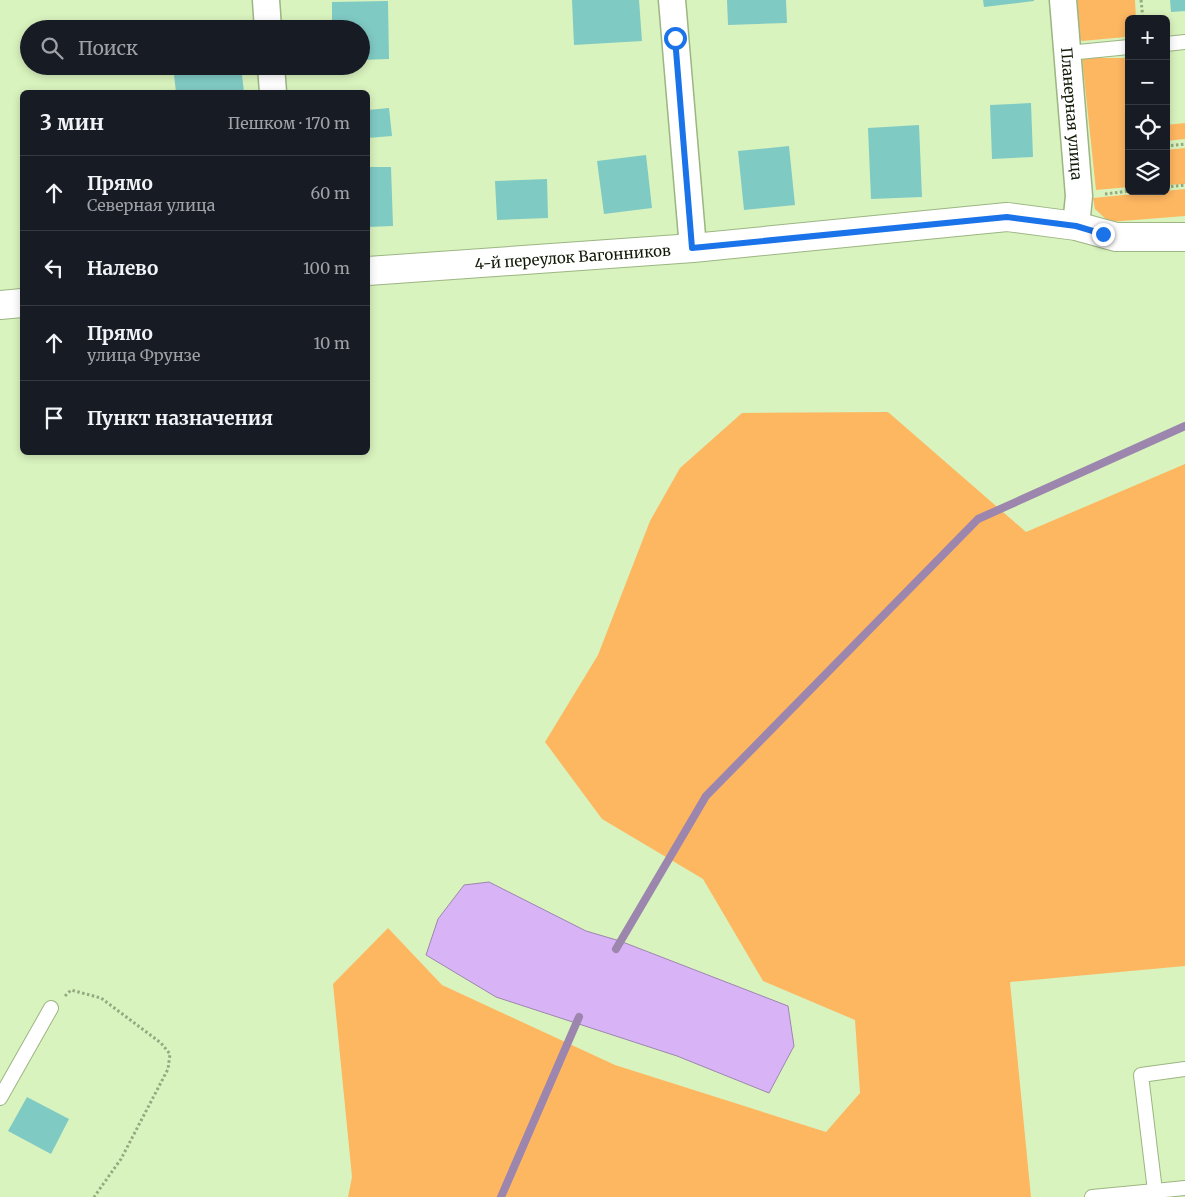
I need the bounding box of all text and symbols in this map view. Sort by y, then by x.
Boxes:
map controls [1125,15,1170,195]
button: + [1125,15,1170,60]
search box [20,20,370,75]
route start [664,27,687,50]
icon: search [38,34,66,62]
text: Поиск [78,36,138,60]
street label: Планерная улица [1057,46,1087,181]
button: − [1125,60,1170,105]
button: locate [1125,105,1170,150]
text: 3 мин [40,109,104,136]
text: Пешком · 170 m [228,113,350,133]
button: layers [1125,150,1170,195]
text: Прямо [87,171,153,195]
icon: ahead [40,179,68,207]
text: 60 m [310,183,350,203]
text: Северная улица [87,195,215,215]
route end [1092,223,1115,246]
street label: 4-й переулок Вагонников [474,240,671,273]
icon: left [40,254,68,282]
text: Налево [87,256,158,280]
text: 100 m [303,258,350,278]
text: Прямо [87,321,153,345]
icon: ahead [40,329,68,357]
text: 10 m [313,333,350,353]
text: улица Фрунзе [87,345,200,365]
icon: arrive [40,404,68,432]
text: Пункт назначения [87,406,273,430]

